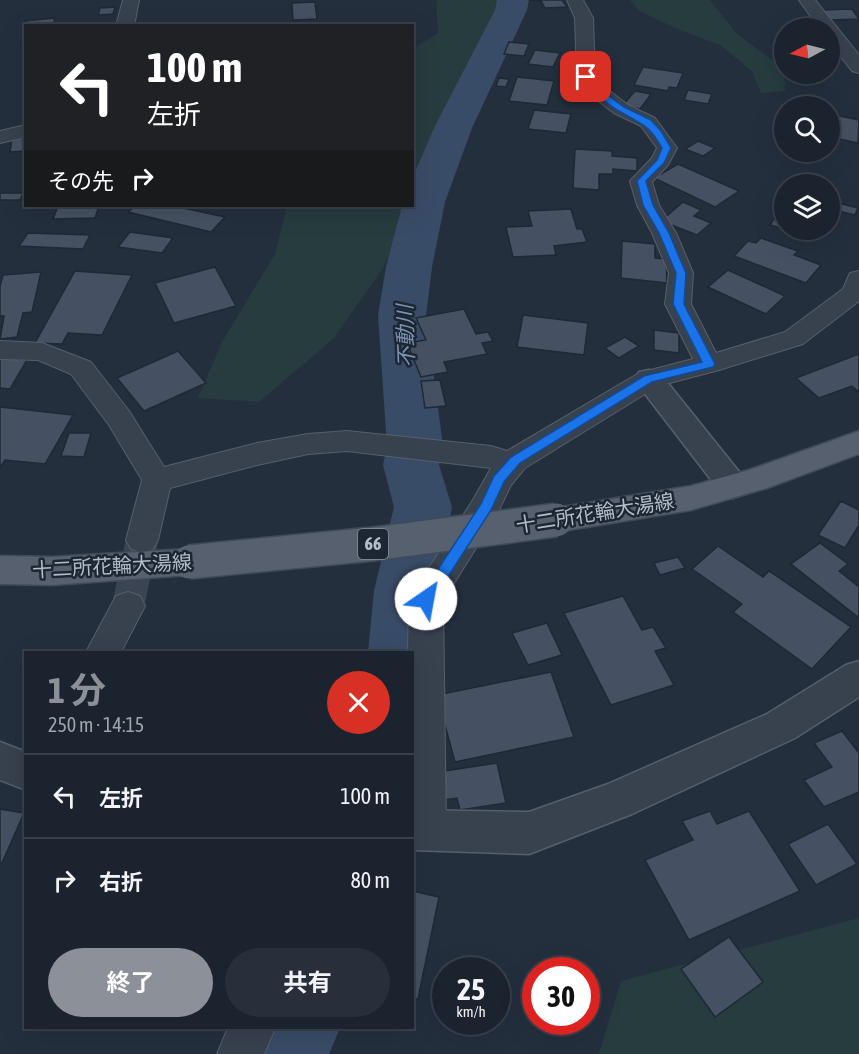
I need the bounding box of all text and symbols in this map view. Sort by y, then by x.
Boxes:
north arrow [774,18,840,84]
map controls [774,18,840,240]
text: 100 m [147,43,242,91]
icon: left [48,48,126,126]
pin [560,51,611,102]
icon: arrive [569,60,602,93]
button: search [774,96,840,162]
text: 左折 [147,99,201,130]
icon: right [126,162,159,195]
text: その先 [48,168,114,194]
button: layers [774,174,840,240]
water label: 不動川 [392,302,418,368]
street label: 十二所花輪大湯線 [514,489,676,536]
road number: 66 [358,529,388,559]
street label: 十二所花輪大湯線 [31,550,192,581]
position arrow [394,567,458,631]
text: 1 分 [48,669,106,711]
button: close [327,671,390,734]
text: 250 m · 14:15 [48,713,144,736]
icon: left [48,780,81,813]
text: 100 m [340,783,390,809]
text: 左折 [99,785,143,811]
icon: right [48,864,81,897]
text: 80 m [350,867,390,893]
text: 右折 [99,869,143,895]
button: 終了 [48,948,213,1017]
button: 共有 [225,948,390,1017]
speed limit sign: 30 [522,957,600,1035]
text: 25 [457,972,485,1006]
text: km/h [456,1003,486,1020]

